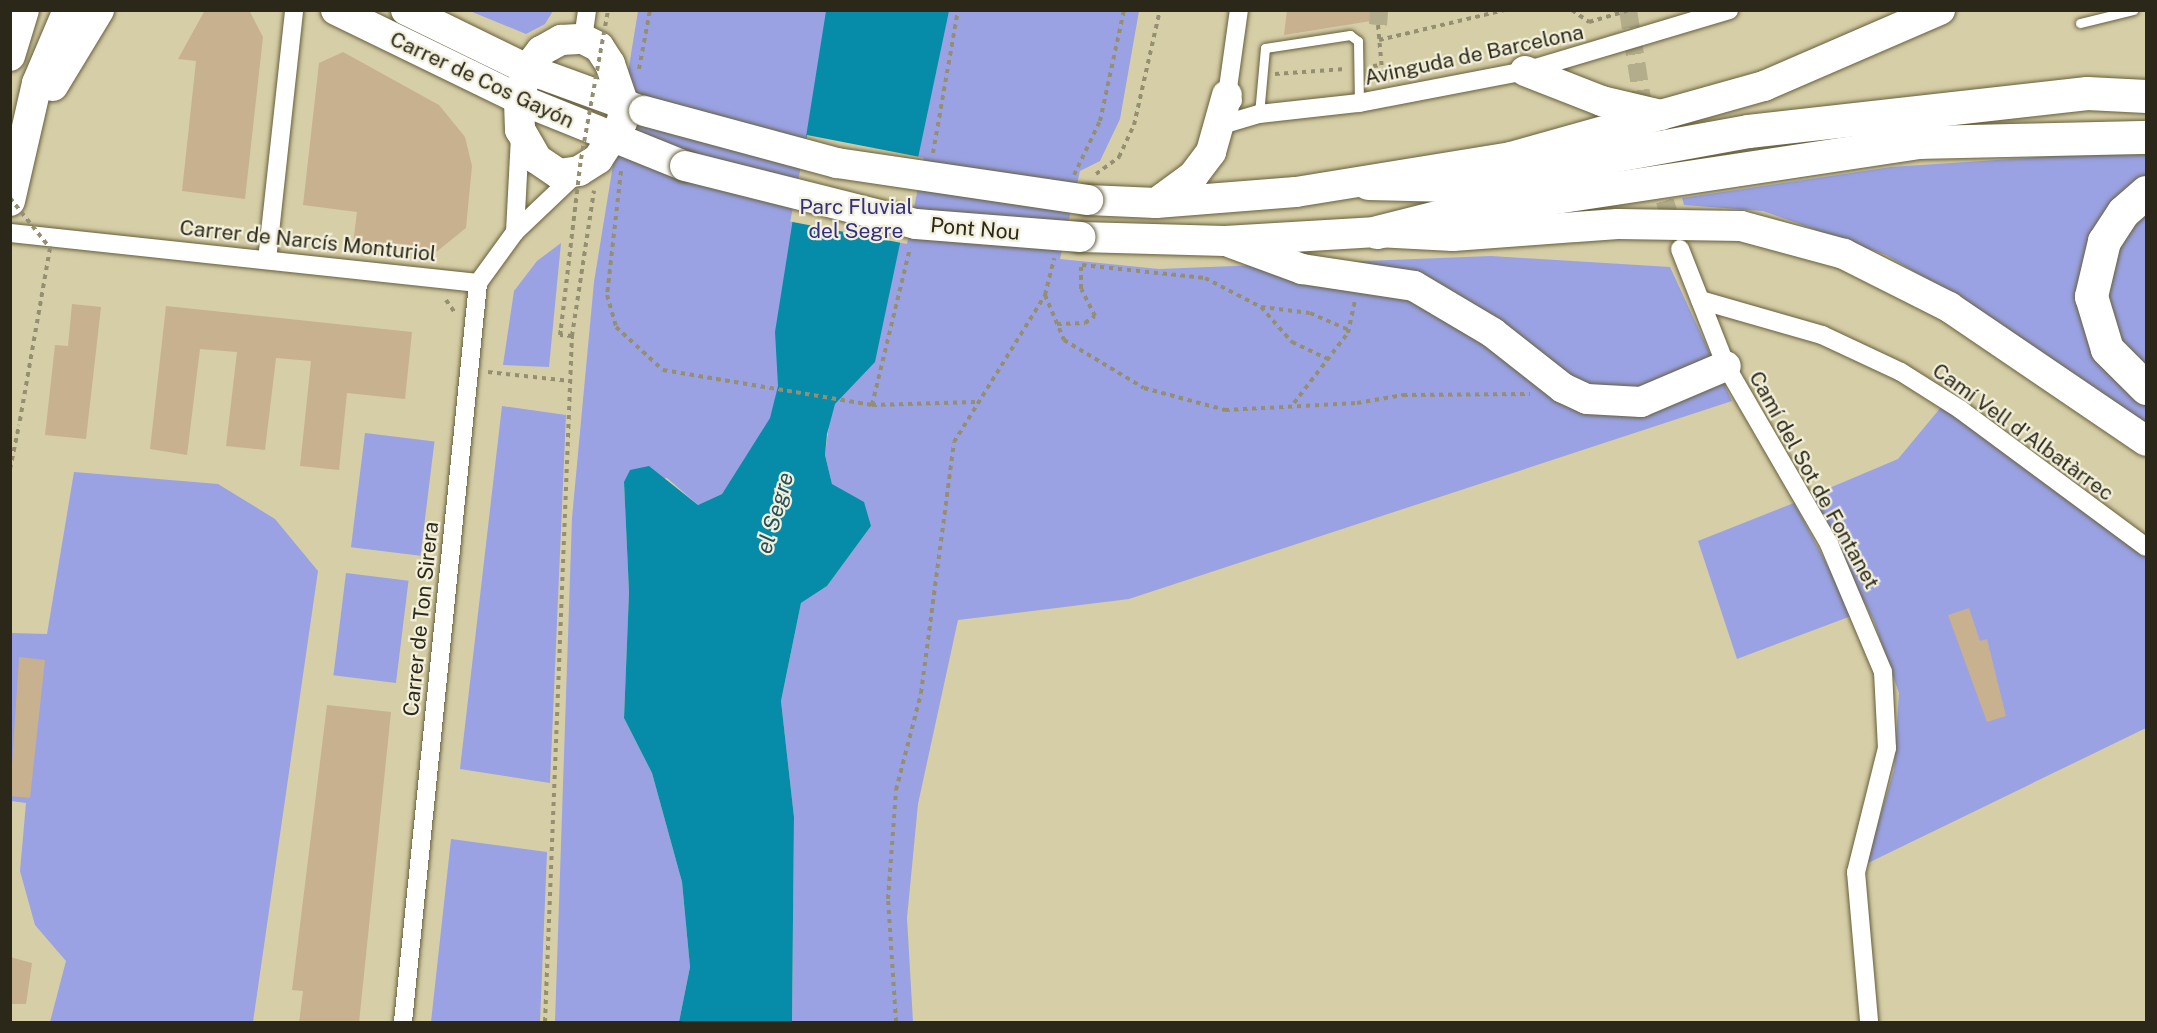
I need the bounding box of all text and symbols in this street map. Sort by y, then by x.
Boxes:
street label: Avinguda de Barcelona [1362,19,1586,91]
street label: Carrer de Cos Gayón [386,26,578,134]
park label: Parc Fluvial del Segre [799,194,913,244]
street label: Pont Nou [929,213,1021,245]
street label: Carrer de Narcís Monturiol [178,215,438,267]
street label: Camí Vell d'Albatàrrec [1927,358,2119,506]
street label: Camí del Sot de Fontanet [1743,367,1885,593]
water label: el Segre [751,469,799,557]
street label: Carrer de Ton Sirera [398,520,444,718]

